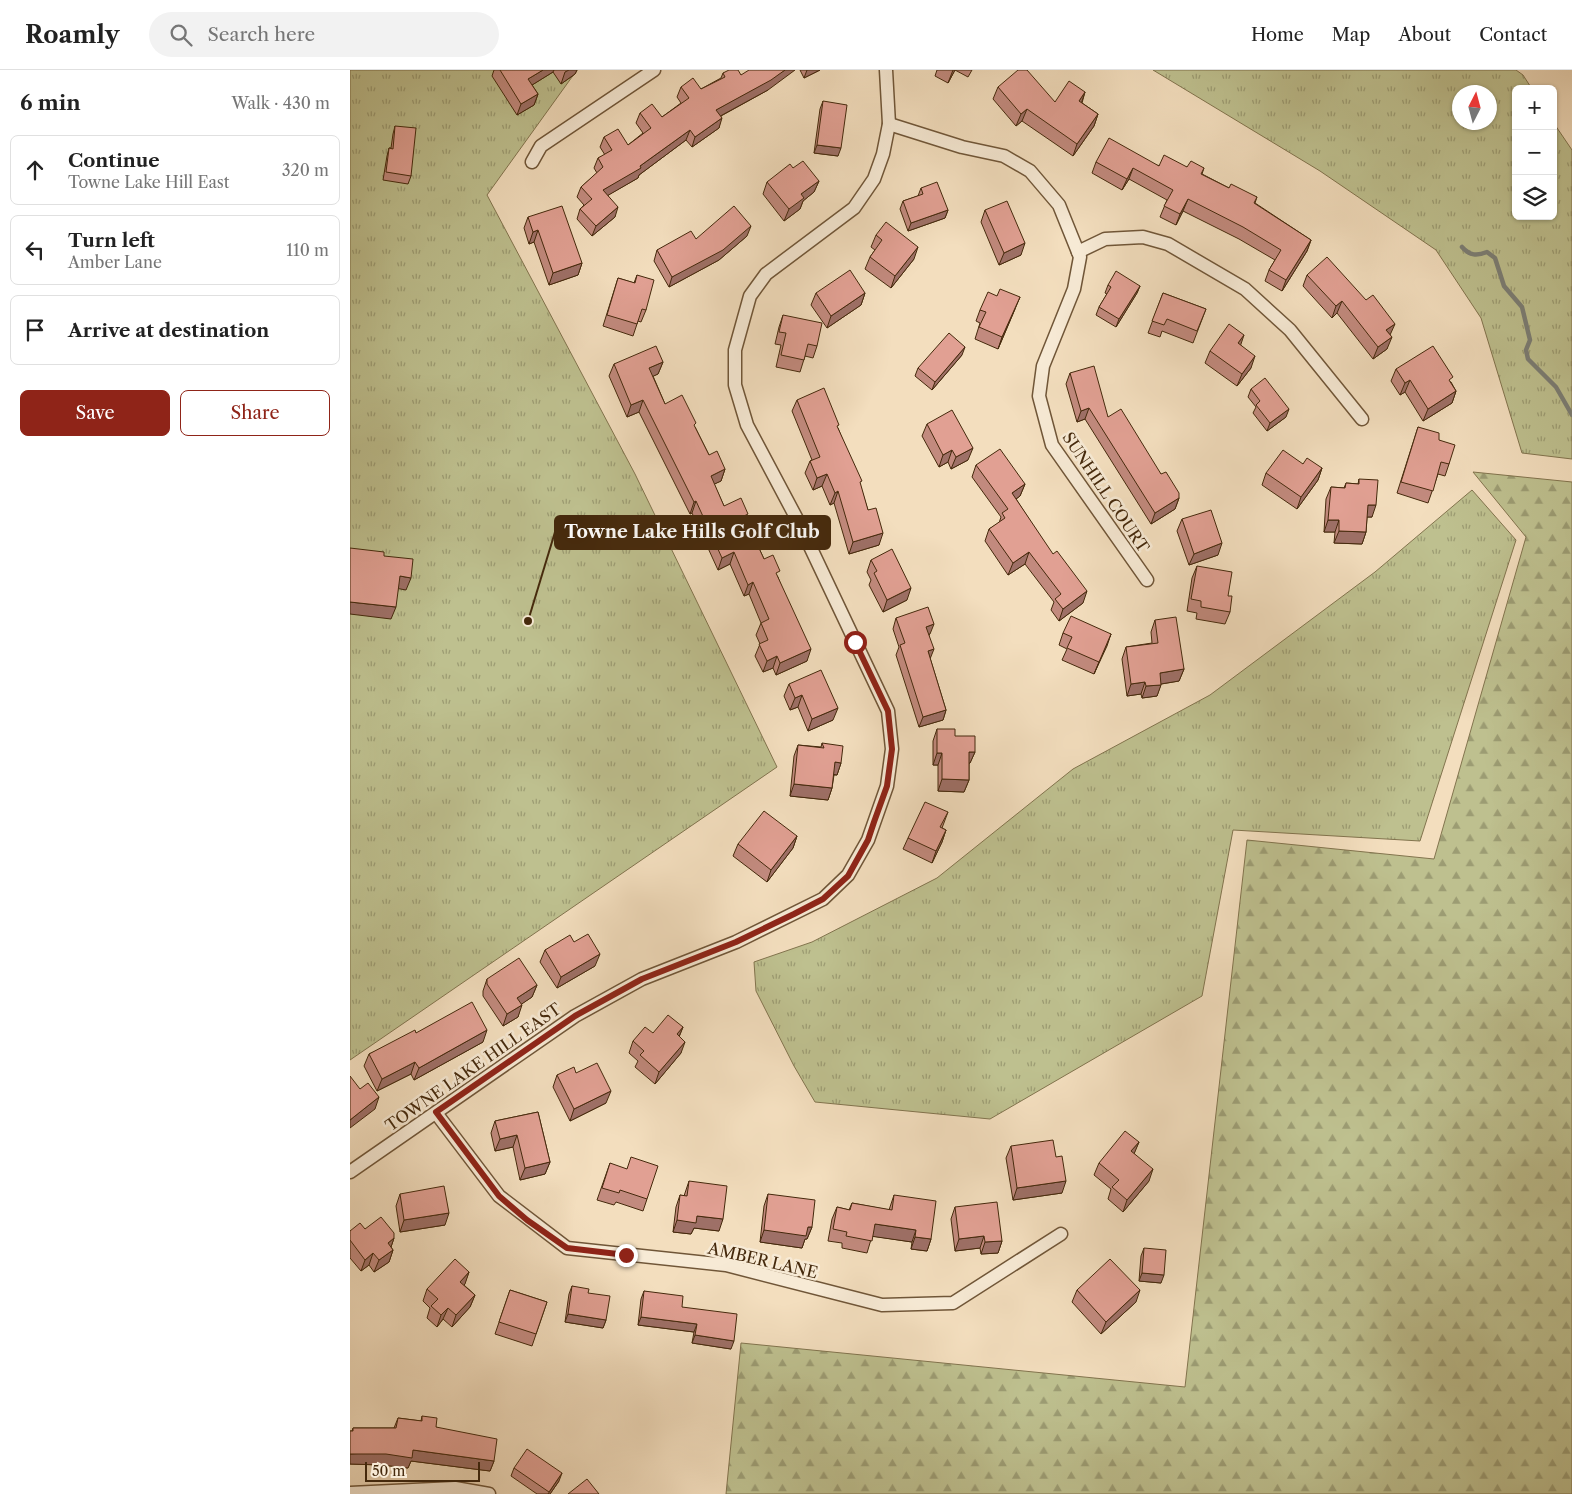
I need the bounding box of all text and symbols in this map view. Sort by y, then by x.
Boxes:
search box [149,12,499,57]
text: Roamly [25,20,119,49]
icon: search [167,21,195,49]
text: Search here [207,23,315,46]
text: Home [1251,24,1304,46]
text: Map [1332,24,1370,46]
text: About [1398,24,1451,46]
text: Contact [1479,24,1547,46]
north arrow [1452,85,1497,130]
map controls [1512,85,1557,220]
button: + [1512,85,1557,130]
text: 6 min [20,90,81,115]
text: Walk · 430 m [231,93,330,113]
button: − [1512,130,1557,175]
text: Continue [68,149,160,172]
icon: ahead [21,156,49,184]
text: 320 m [282,160,329,180]
text: Towne Lake Hill East [68,172,229,192]
button: layers [1512,175,1557,220]
text: Turn left [68,229,155,252]
icon: left [21,236,49,264]
text: 110 m [286,240,329,260]
text: Amber Lane [68,252,162,272]
icon: arrive [21,316,49,344]
text: Arrive at destination [68,319,269,342]
button: Save [20,390,170,436]
button: Share [180,390,330,436]
street label: SUNHILL COURT [1058,428,1154,556]
callout: Towne Lake Hills Golf Club [555,516,830,549]
text: Towne Lake Hills Golf Club [564,521,820,543]
route start [844,631,867,654]
street label: TOWNE LAKE HILL EAST [381,999,565,1135]
street label: AMBER LANE [705,1237,820,1282]
route end [615,1244,638,1267]
scale bar [365,1459,480,1482]
text: 50 m [372,1462,405,1480]

